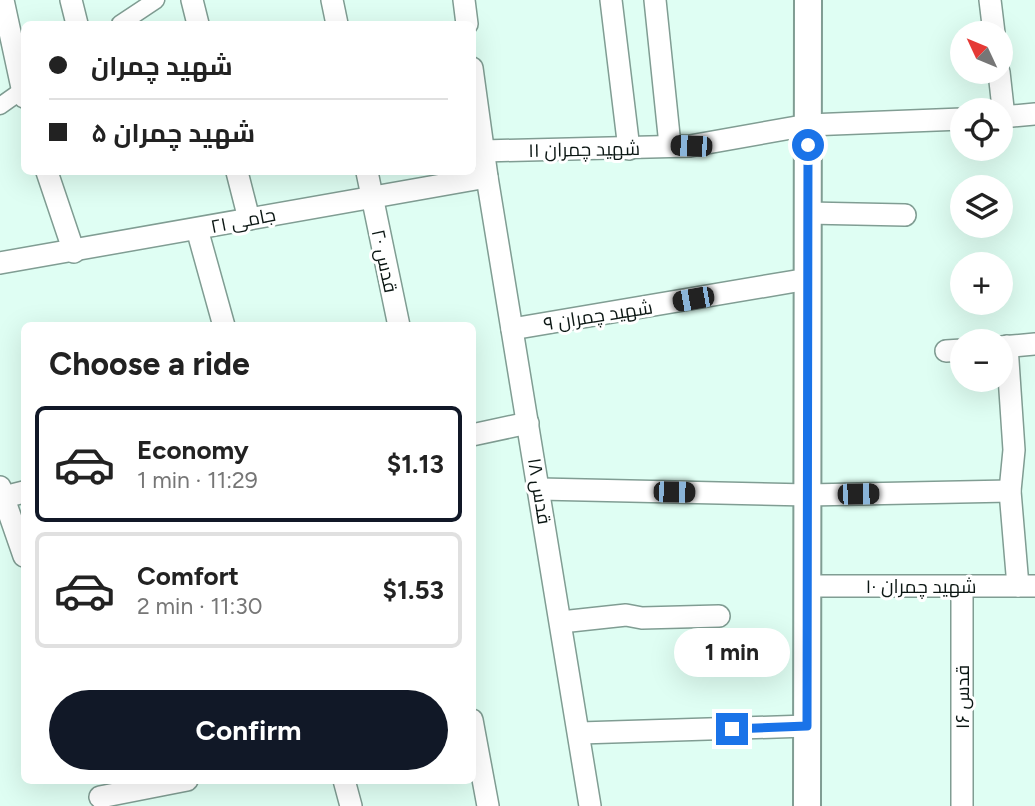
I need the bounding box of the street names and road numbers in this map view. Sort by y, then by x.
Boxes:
street label: شهید چمران ۱۱ [528,137,640,163]
street label: جامی ۲۱ [209,203,278,238]
street label: قدس ۲۰ [367,227,402,295]
street label: شهید چمران ۹ [542,296,654,336]
street label: قدس ۱۸ [523,456,556,526]
street label: شهید چمران ۱۰ [866,575,976,599]
street label: قدس ۱۶ [951,665,974,729]

